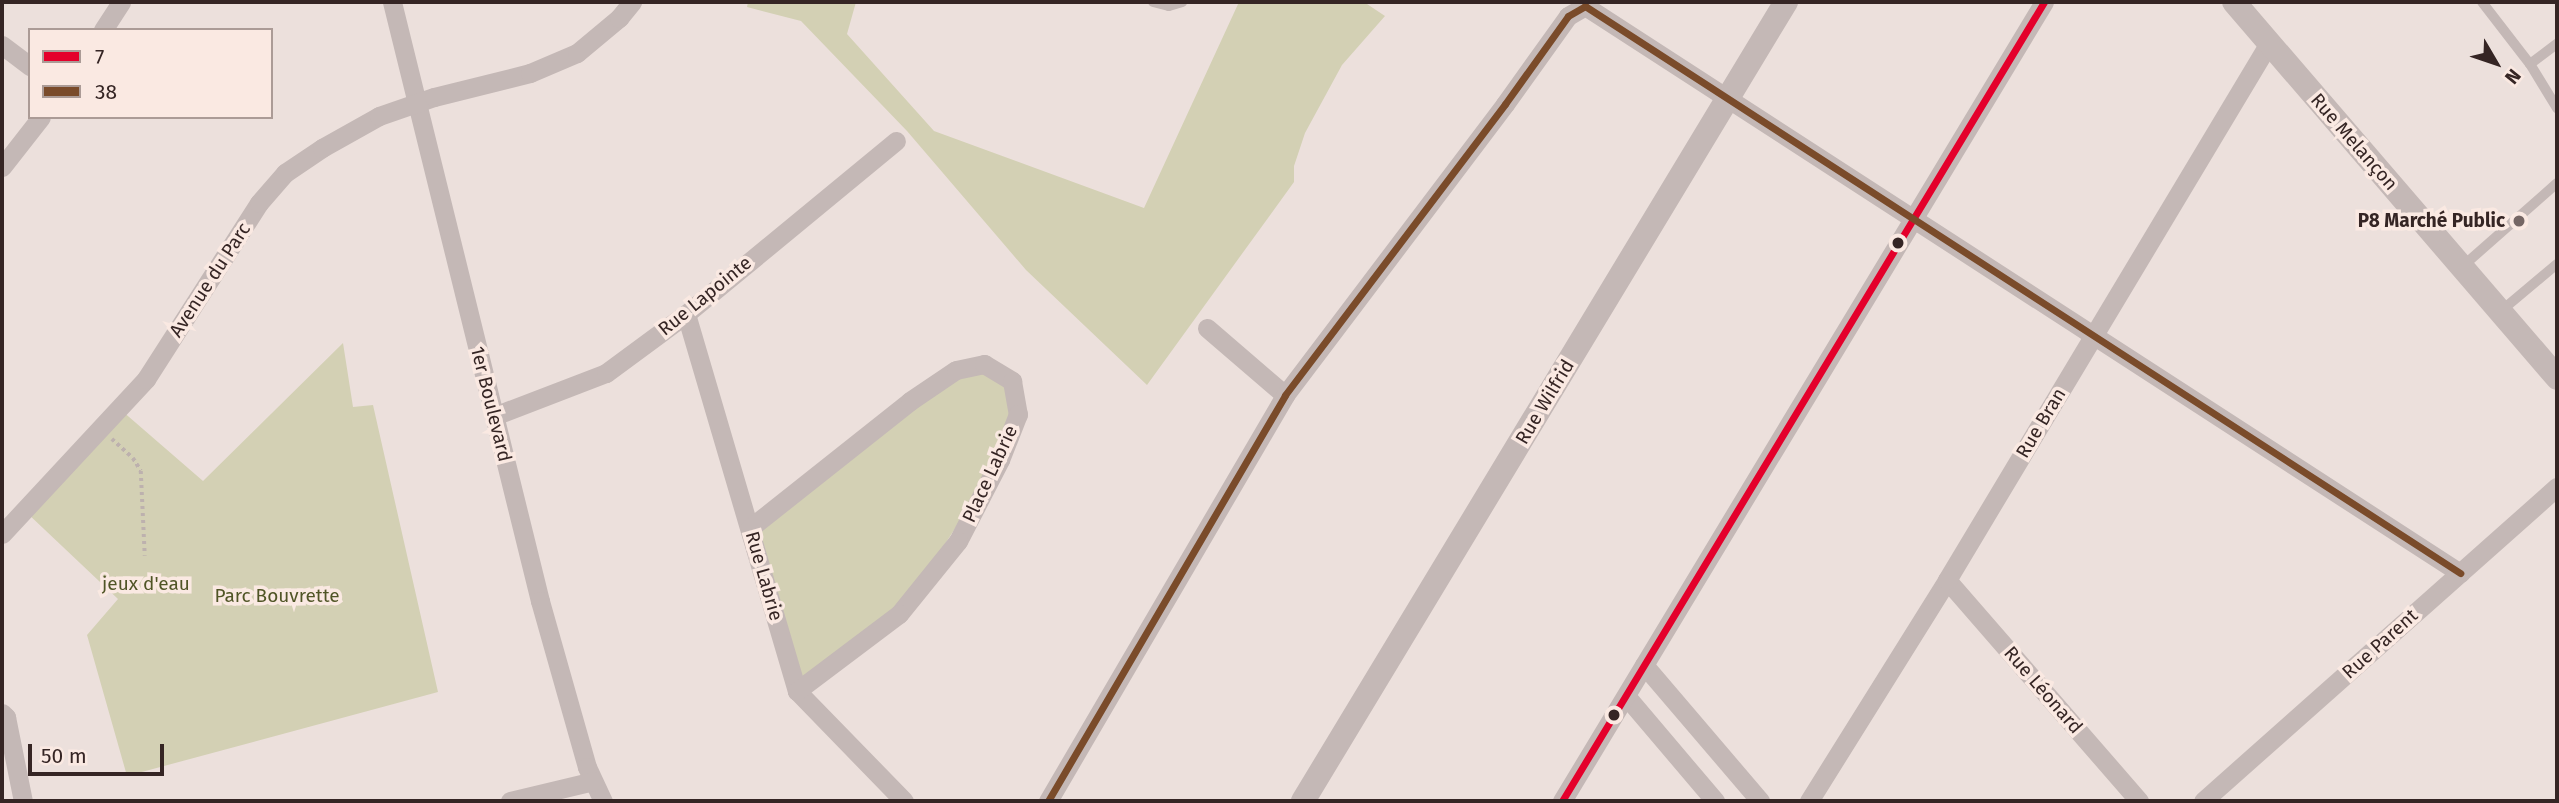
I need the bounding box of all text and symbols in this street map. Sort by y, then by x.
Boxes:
legend [28,28,273,119]
north arrow [2461,28,2531,98]
text: 7 [95,44,104,70]
text: N [2500,64,2526,89]
text: 38 [95,79,117,105]
street label: Rue Melançon [2306,89,2402,195]
place label: P8 Marché Public [2358,210,2505,232]
marker: P8 Marché Public [2511,213,2527,229]
street label: Avenue du Parc [165,219,255,341]
unlabelled marker [1891,236,1905,250]
street label: Rue Lapointe [654,251,756,341]
street label: 1er Boulevard [466,344,516,464]
street label: Rue Wilfrid [1511,355,1579,449]
street label: Rue Bran [2011,384,2071,462]
street label: Place Labrie [958,422,1022,526]
street label: Rue Labrie [740,529,788,623]
park label: jeux d'eau [102,573,190,595]
park label: Parc Bouvrette [214,585,340,607]
street label: Rue Parent [2338,604,2422,684]
street label: Rue Léonard [1999,642,2087,738]
unlabelled marker [1607,708,1621,722]
scale bar [32,730,168,774]
text: 50 m [41,743,87,769]

